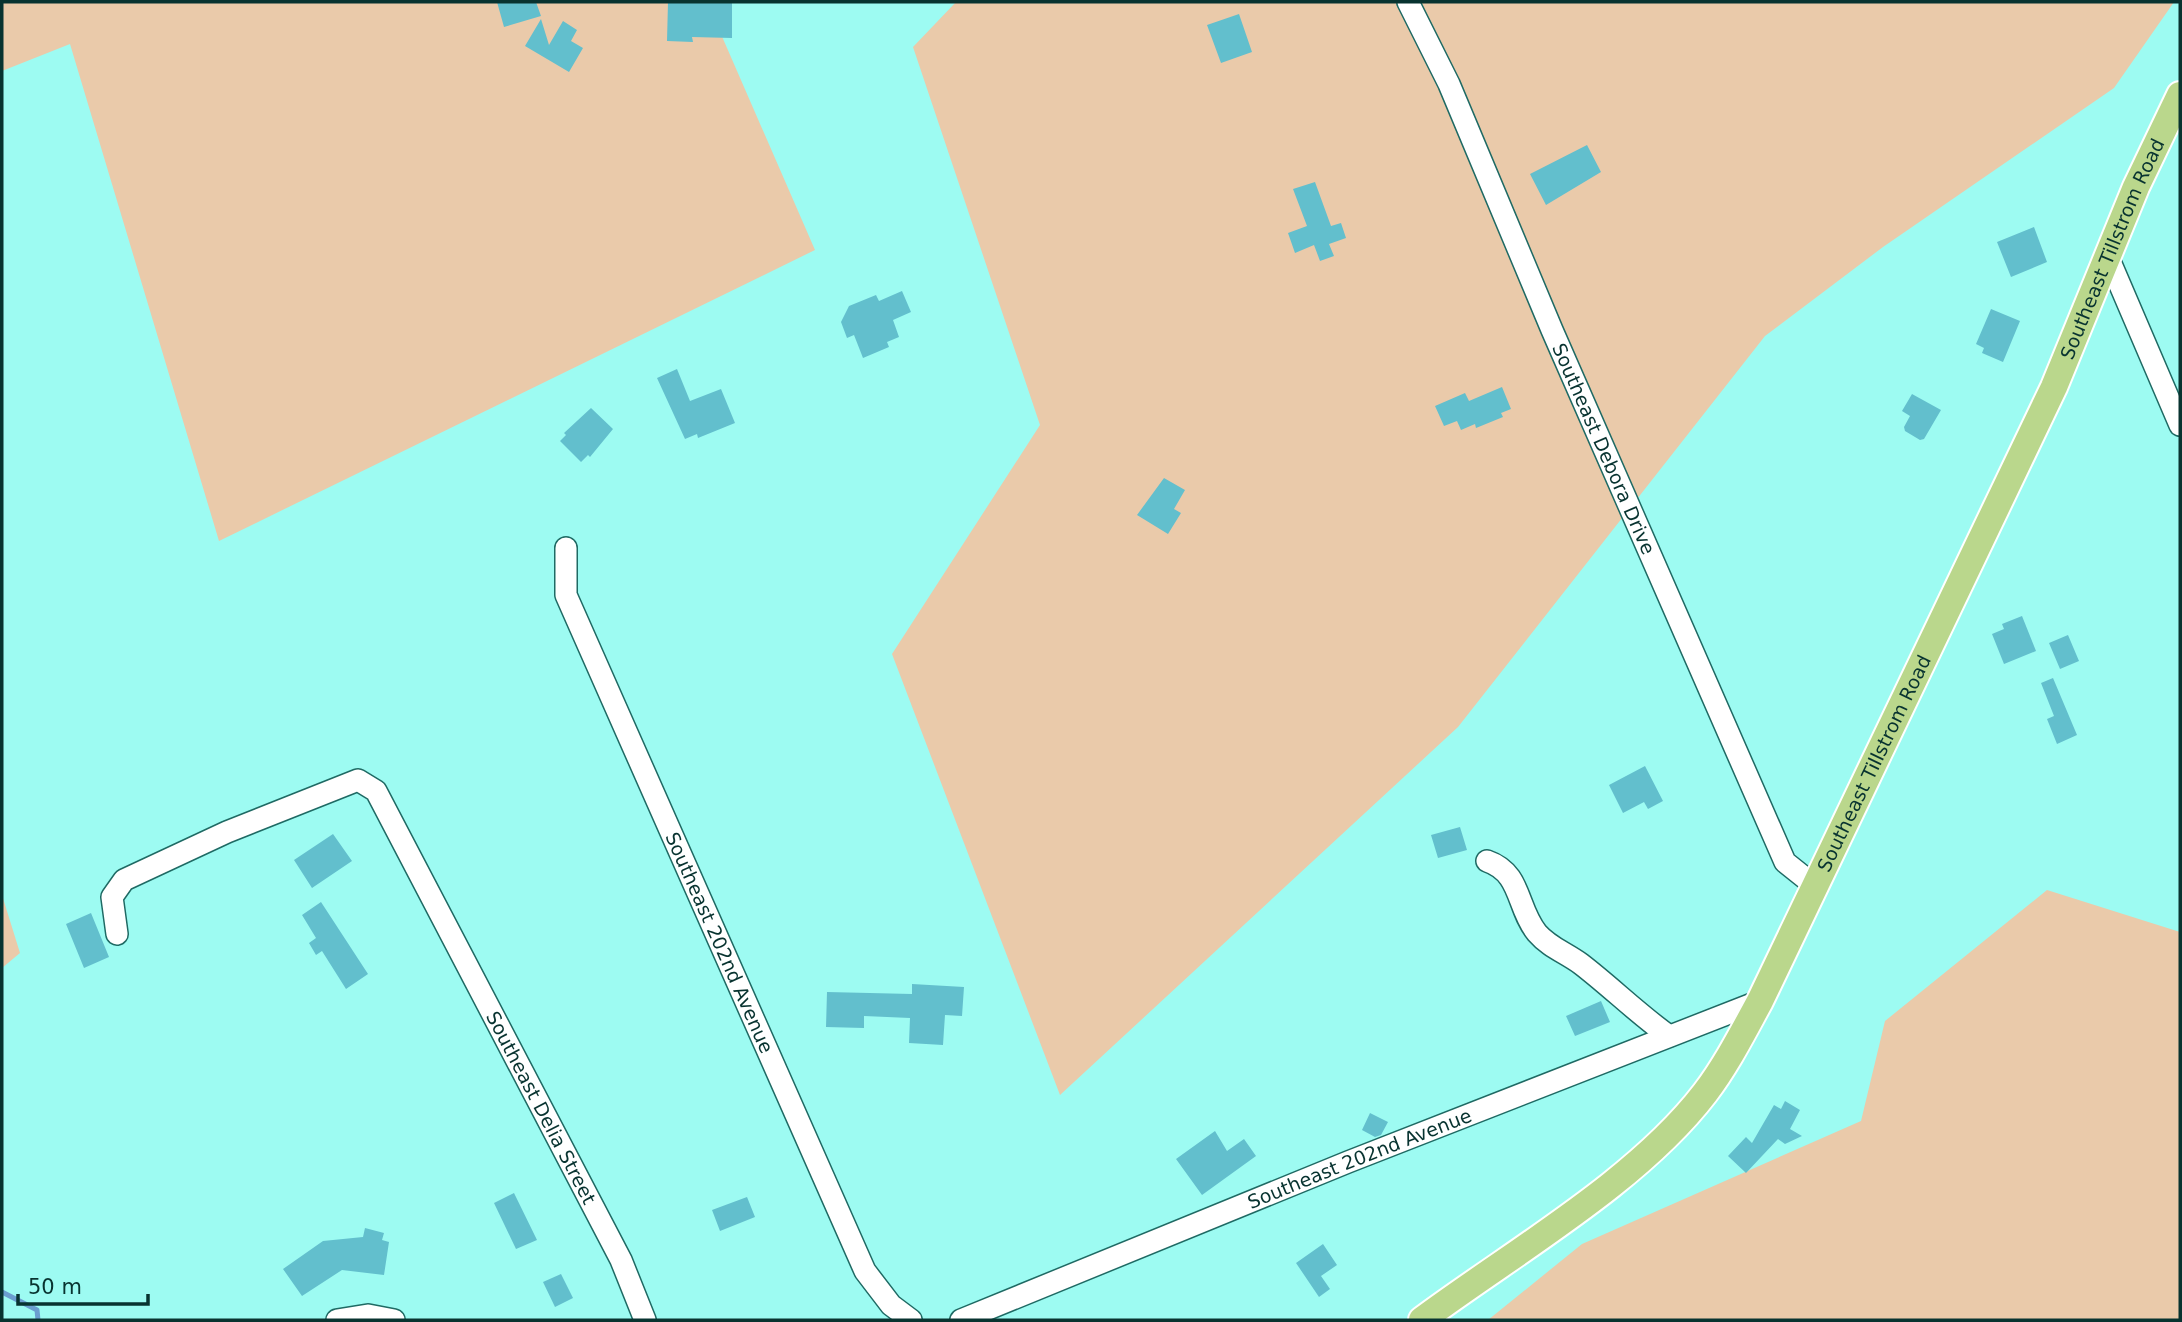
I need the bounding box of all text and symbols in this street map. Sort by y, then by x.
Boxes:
street label: Southeast Tillstrom Road [2056,135,2169,362]
street label: Southeast Debora Drive [1548,340,1660,558]
street label: Southeast Tillstrom Road [1813,651,1935,875]
street label: Southeast 202nd Avenue [661,829,778,1056]
street label: Southeast Delia Street [482,1007,601,1208]
street label: Southeast 202nd Avenue [1244,1104,1475,1213]
scale bar [18,1262,147,1306]
text: 50 m [28,1275,82,1299]

